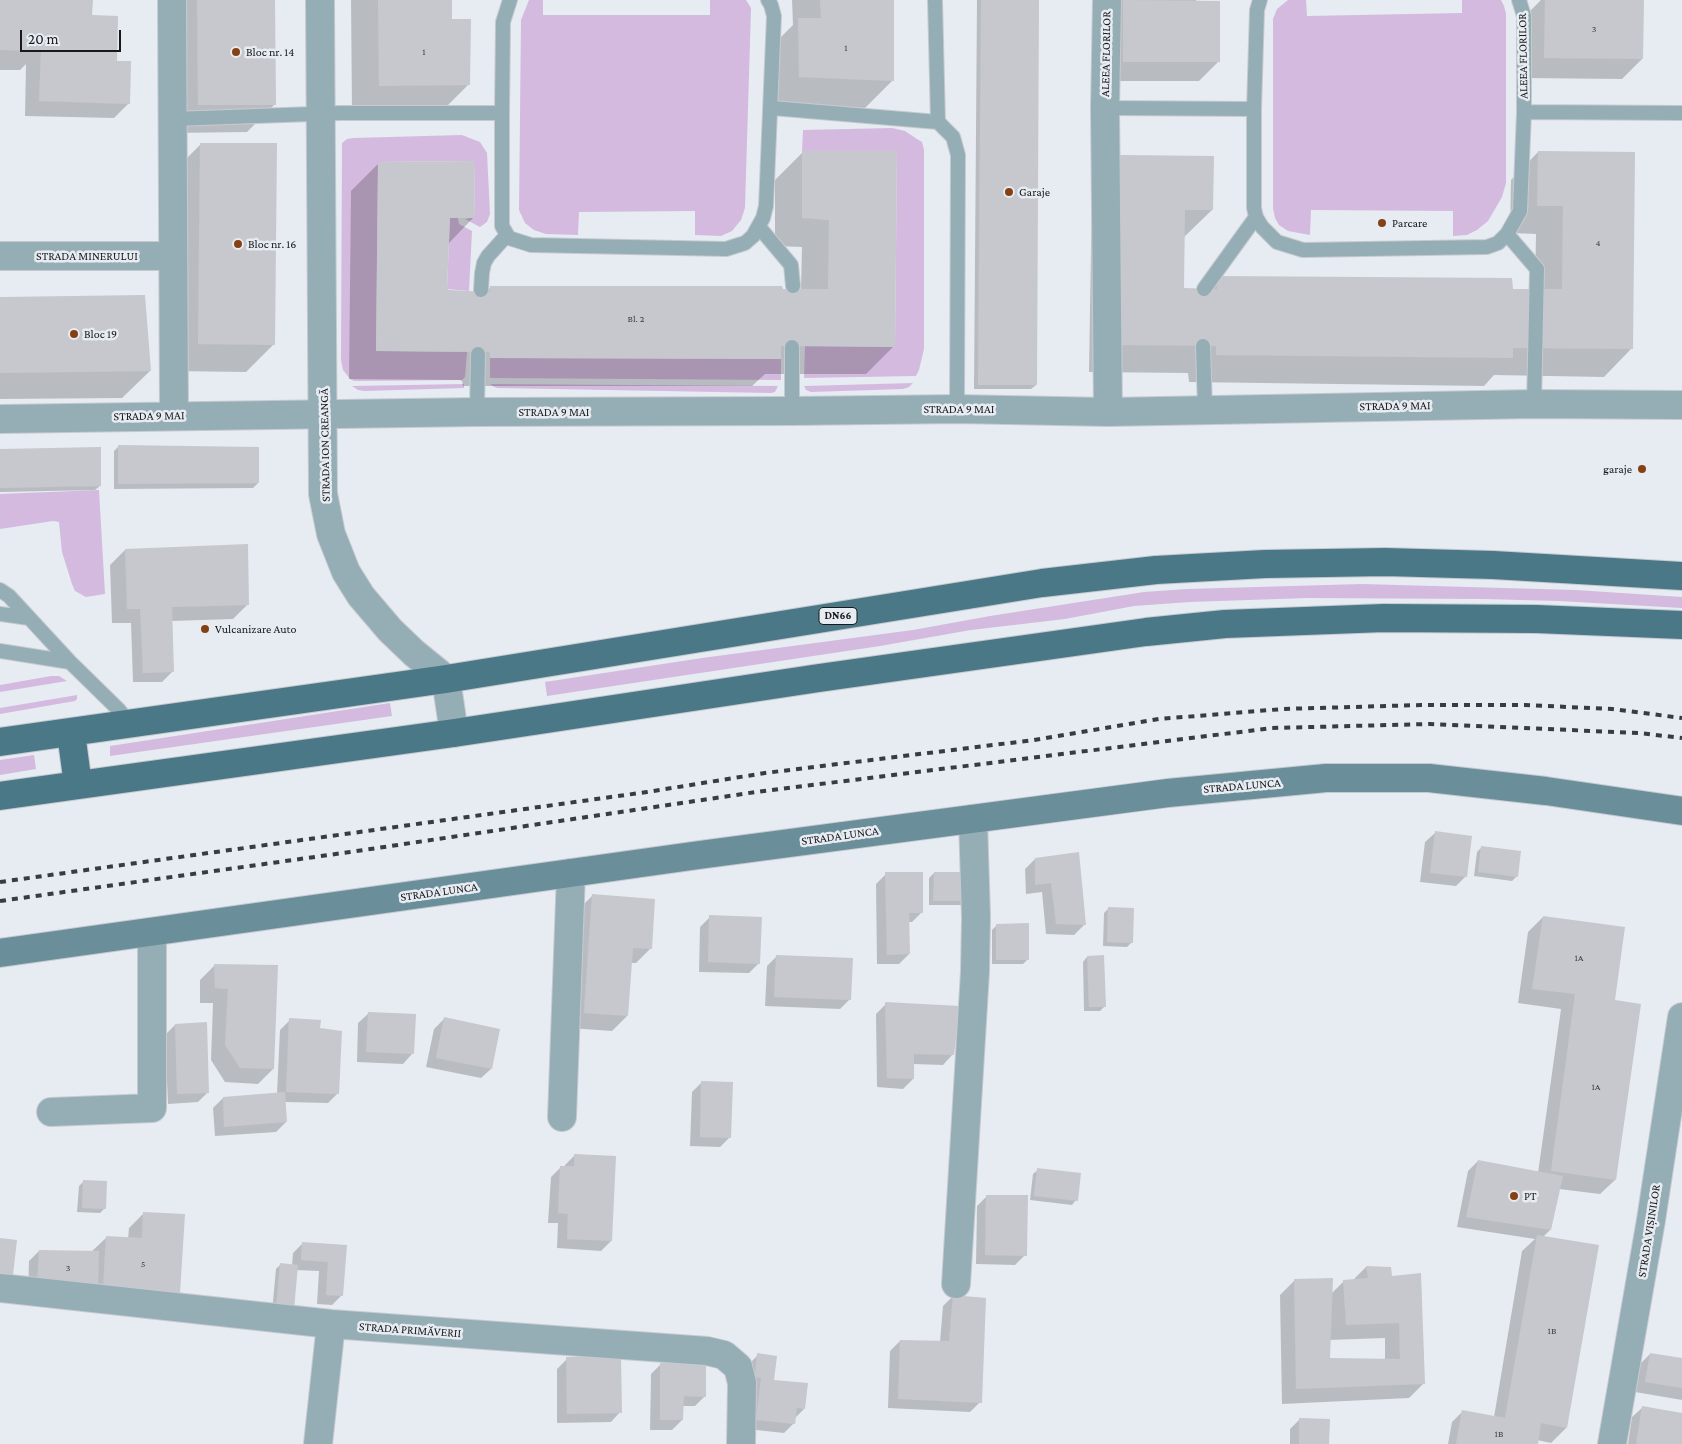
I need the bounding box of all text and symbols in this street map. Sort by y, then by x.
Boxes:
street label: ALEEA FLORILOR [1098,11,1114,97]
street label: ALEEA FLORILOR [1515,13,1531,99]
scale bar [22,20,124,52]
house number: 3 [1592,23,1596,35]
text: 20 m [28,31,59,47]
house number: 1 [844,42,848,54]
place label: Bloc nr. 14 [246,45,294,59]
marker: Bloc nr. 14 [230,46,242,58]
house number: 1 [422,46,426,58]
place label: Garaje [1019,185,1050,199]
marker: Garaje [1003,186,1015,198]
place label: Parcare [1392,216,1427,230]
marker: Parcare [1376,217,1388,229]
place label: Bloc nr. 16 [248,237,296,251]
house number: 4 [1595,237,1601,249]
marker: Bloc nr. 16 [232,238,244,250]
street label: STRADA MINERULUI [36,249,138,263]
house number: Bl. 2 [627,313,645,325]
place label: Bloc 19 [84,327,117,341]
marker: Bloc 19 [68,328,80,340]
street label: STRADA ION CREANGĂ [317,388,333,502]
street label: STRADA 9 MAI [1359,398,1431,414]
street label: STRADA 9 MAI [924,402,994,416]
street label: STRADA 9 MAI [519,405,589,419]
street label: STRADA 9 MAI [113,408,185,424]
place label: garaje [1603,462,1632,476]
marker: garaje [1636,463,1648,475]
road number: DN66 [819,608,857,624]
place label: Vulcanizare Auto [215,622,296,636]
marker: Vulcanizare Auto [199,623,211,635]
street label: STRADA LUNCA [1203,775,1281,797]
street label: STRADA LUNCA [801,823,879,849]
street label: STRADA LUNCA [400,879,478,905]
house number: 1A [1574,952,1584,964]
house number: 1A [1591,1081,1601,1093]
street label: STRADA VIȘINILOR [1635,1183,1663,1279]
place label: PT [1524,1189,1537,1203]
marker: PT [1508,1190,1520,1202]
house number: 5 [141,1258,145,1270]
house number: 3 [66,1262,70,1274]
street label: STRADA PRIMĂVERII [358,1319,462,1341]
house number: 1B [1548,1325,1556,1337]
house number: 1B [1495,1428,1503,1440]

